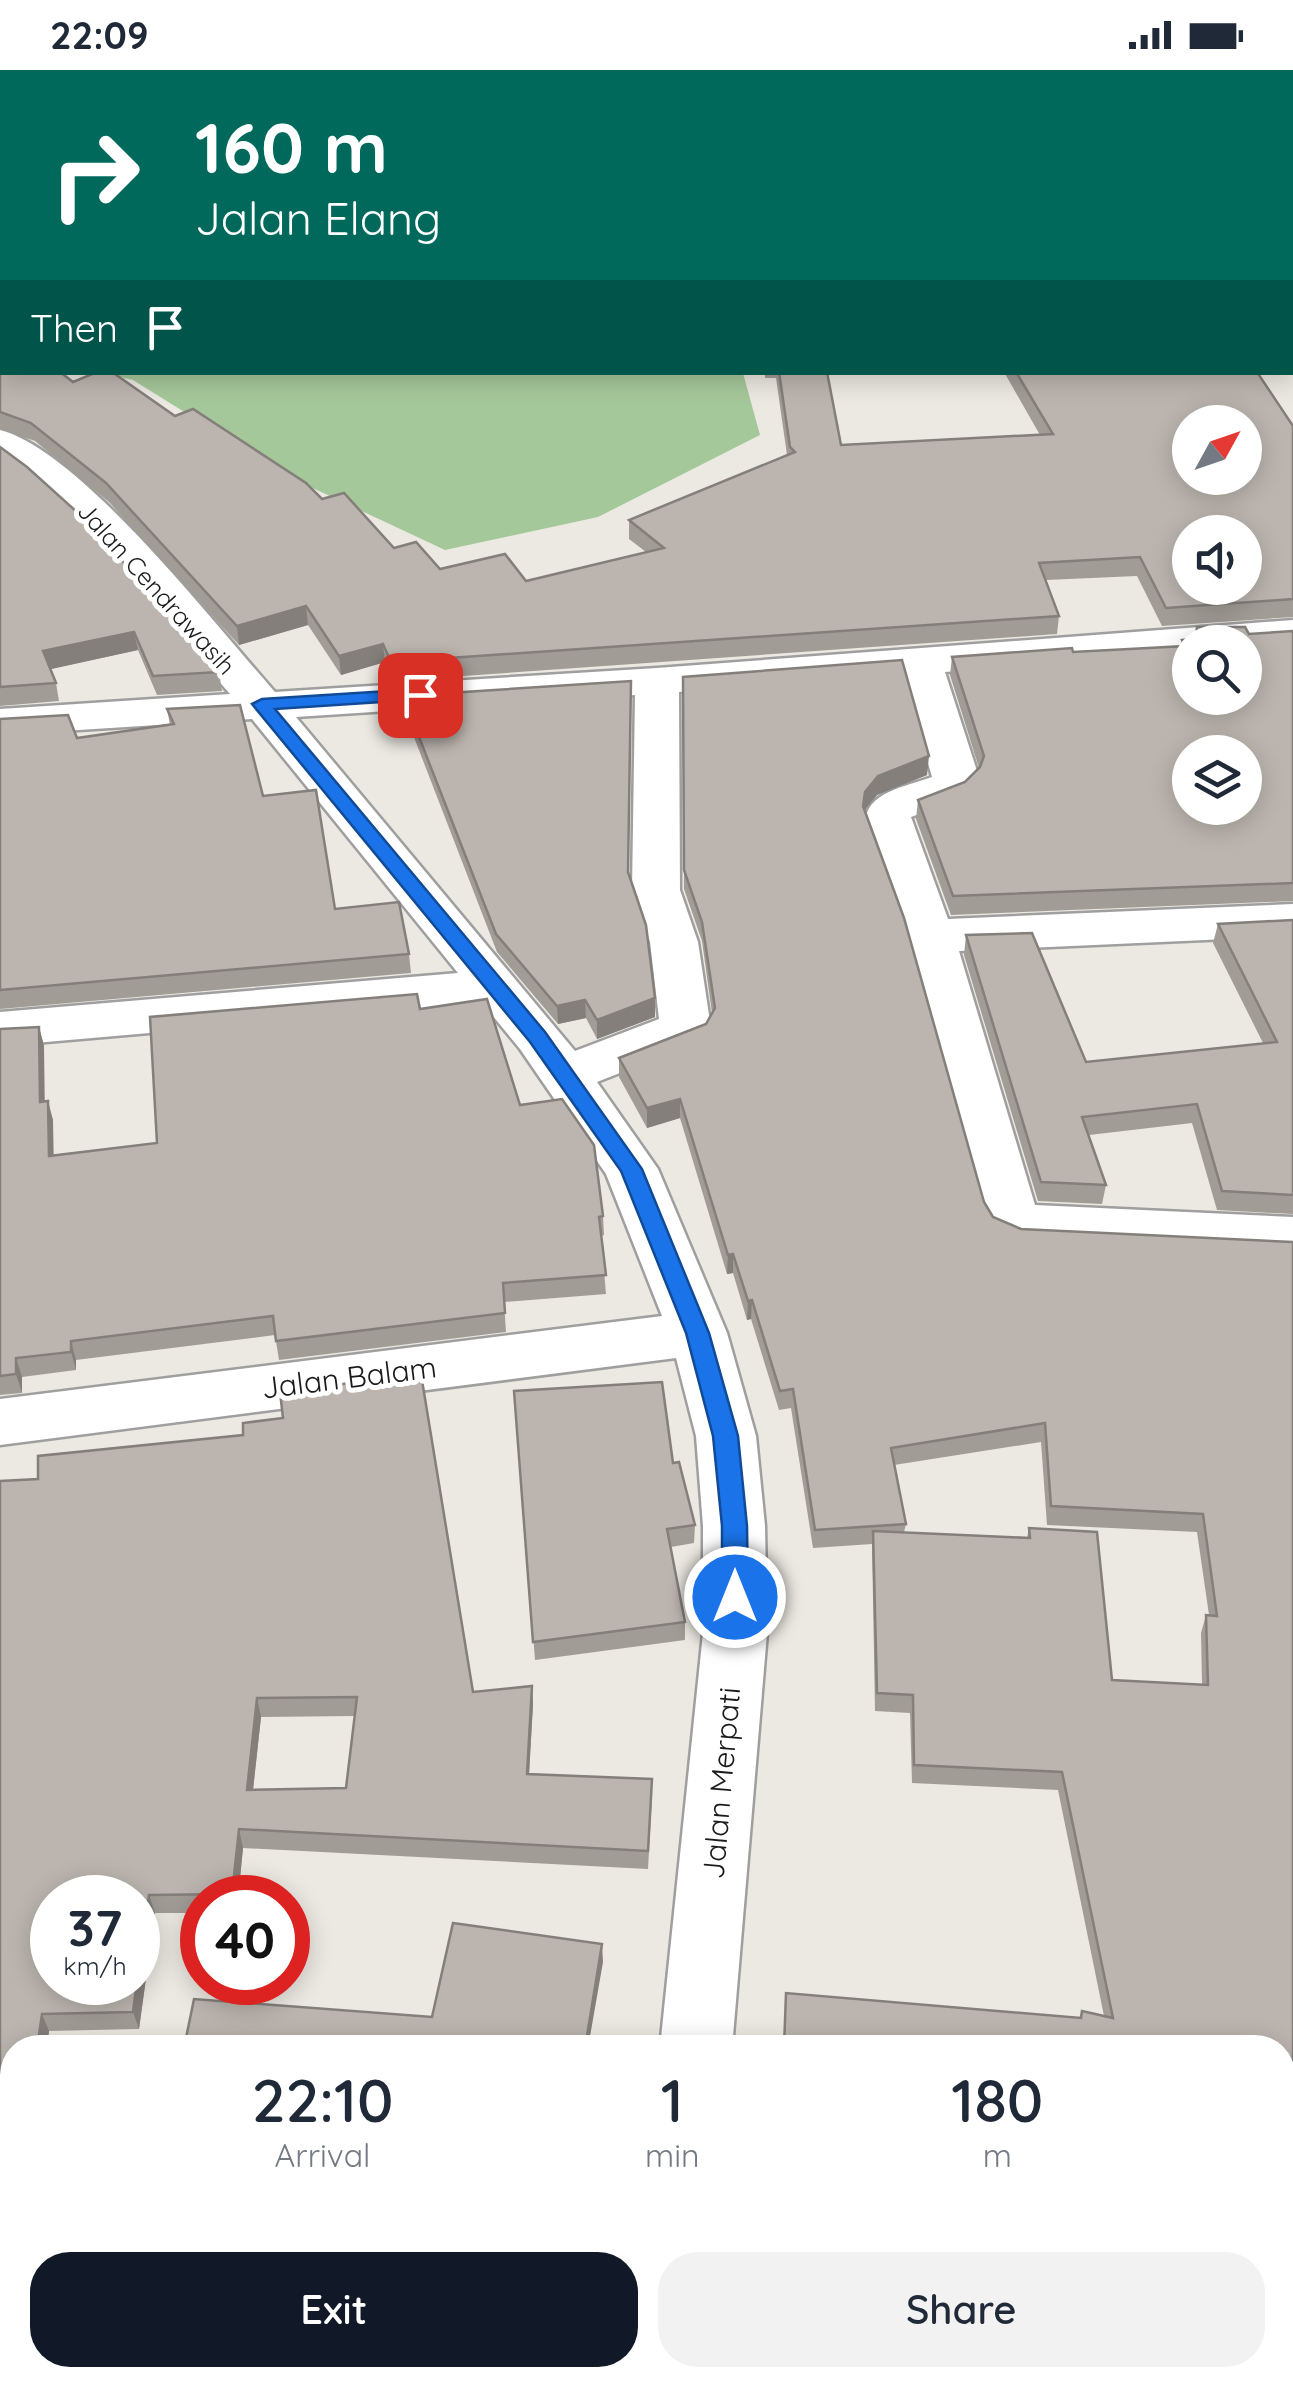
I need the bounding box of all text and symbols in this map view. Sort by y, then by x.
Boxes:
text: 22:09 [50,11,149,59]
text: 160 m [195,103,388,191]
icon: right [30,110,160,240]
text: Jalan Elang [195,190,441,246]
icon: arrive [138,300,193,355]
text: Then [30,304,118,352]
north arrow [1172,405,1262,495]
map controls [1172,405,1262,825]
street label: Jalan Cendrawasih [71,495,243,681]
button: sound [1172,515,1262,605]
button: search [1172,625,1262,715]
pin [378,653,463,738]
icon: arrive [393,668,448,723]
button: layers [1172,735,1262,825]
street label: Jalan Balam [259,1347,439,1407]
position arrow [683,1545,787,1649]
street label: Jalan Merpati [694,1686,748,1880]
speed limit sign: 40 [180,1875,310,2005]
text: 37 [68,1896,122,1959]
text: km/h [63,1950,127,1981]
text: 22:10 [252,2062,393,2137]
text: 1 [661,2062,684,2137]
text: 180 [951,2062,1043,2137]
text: Arrival [275,2135,370,2175]
text: min [645,2135,700,2175]
text: m [983,2135,1012,2175]
button: Exit [30,2252,638,2367]
button: Share [658,2252,1265,2367]

